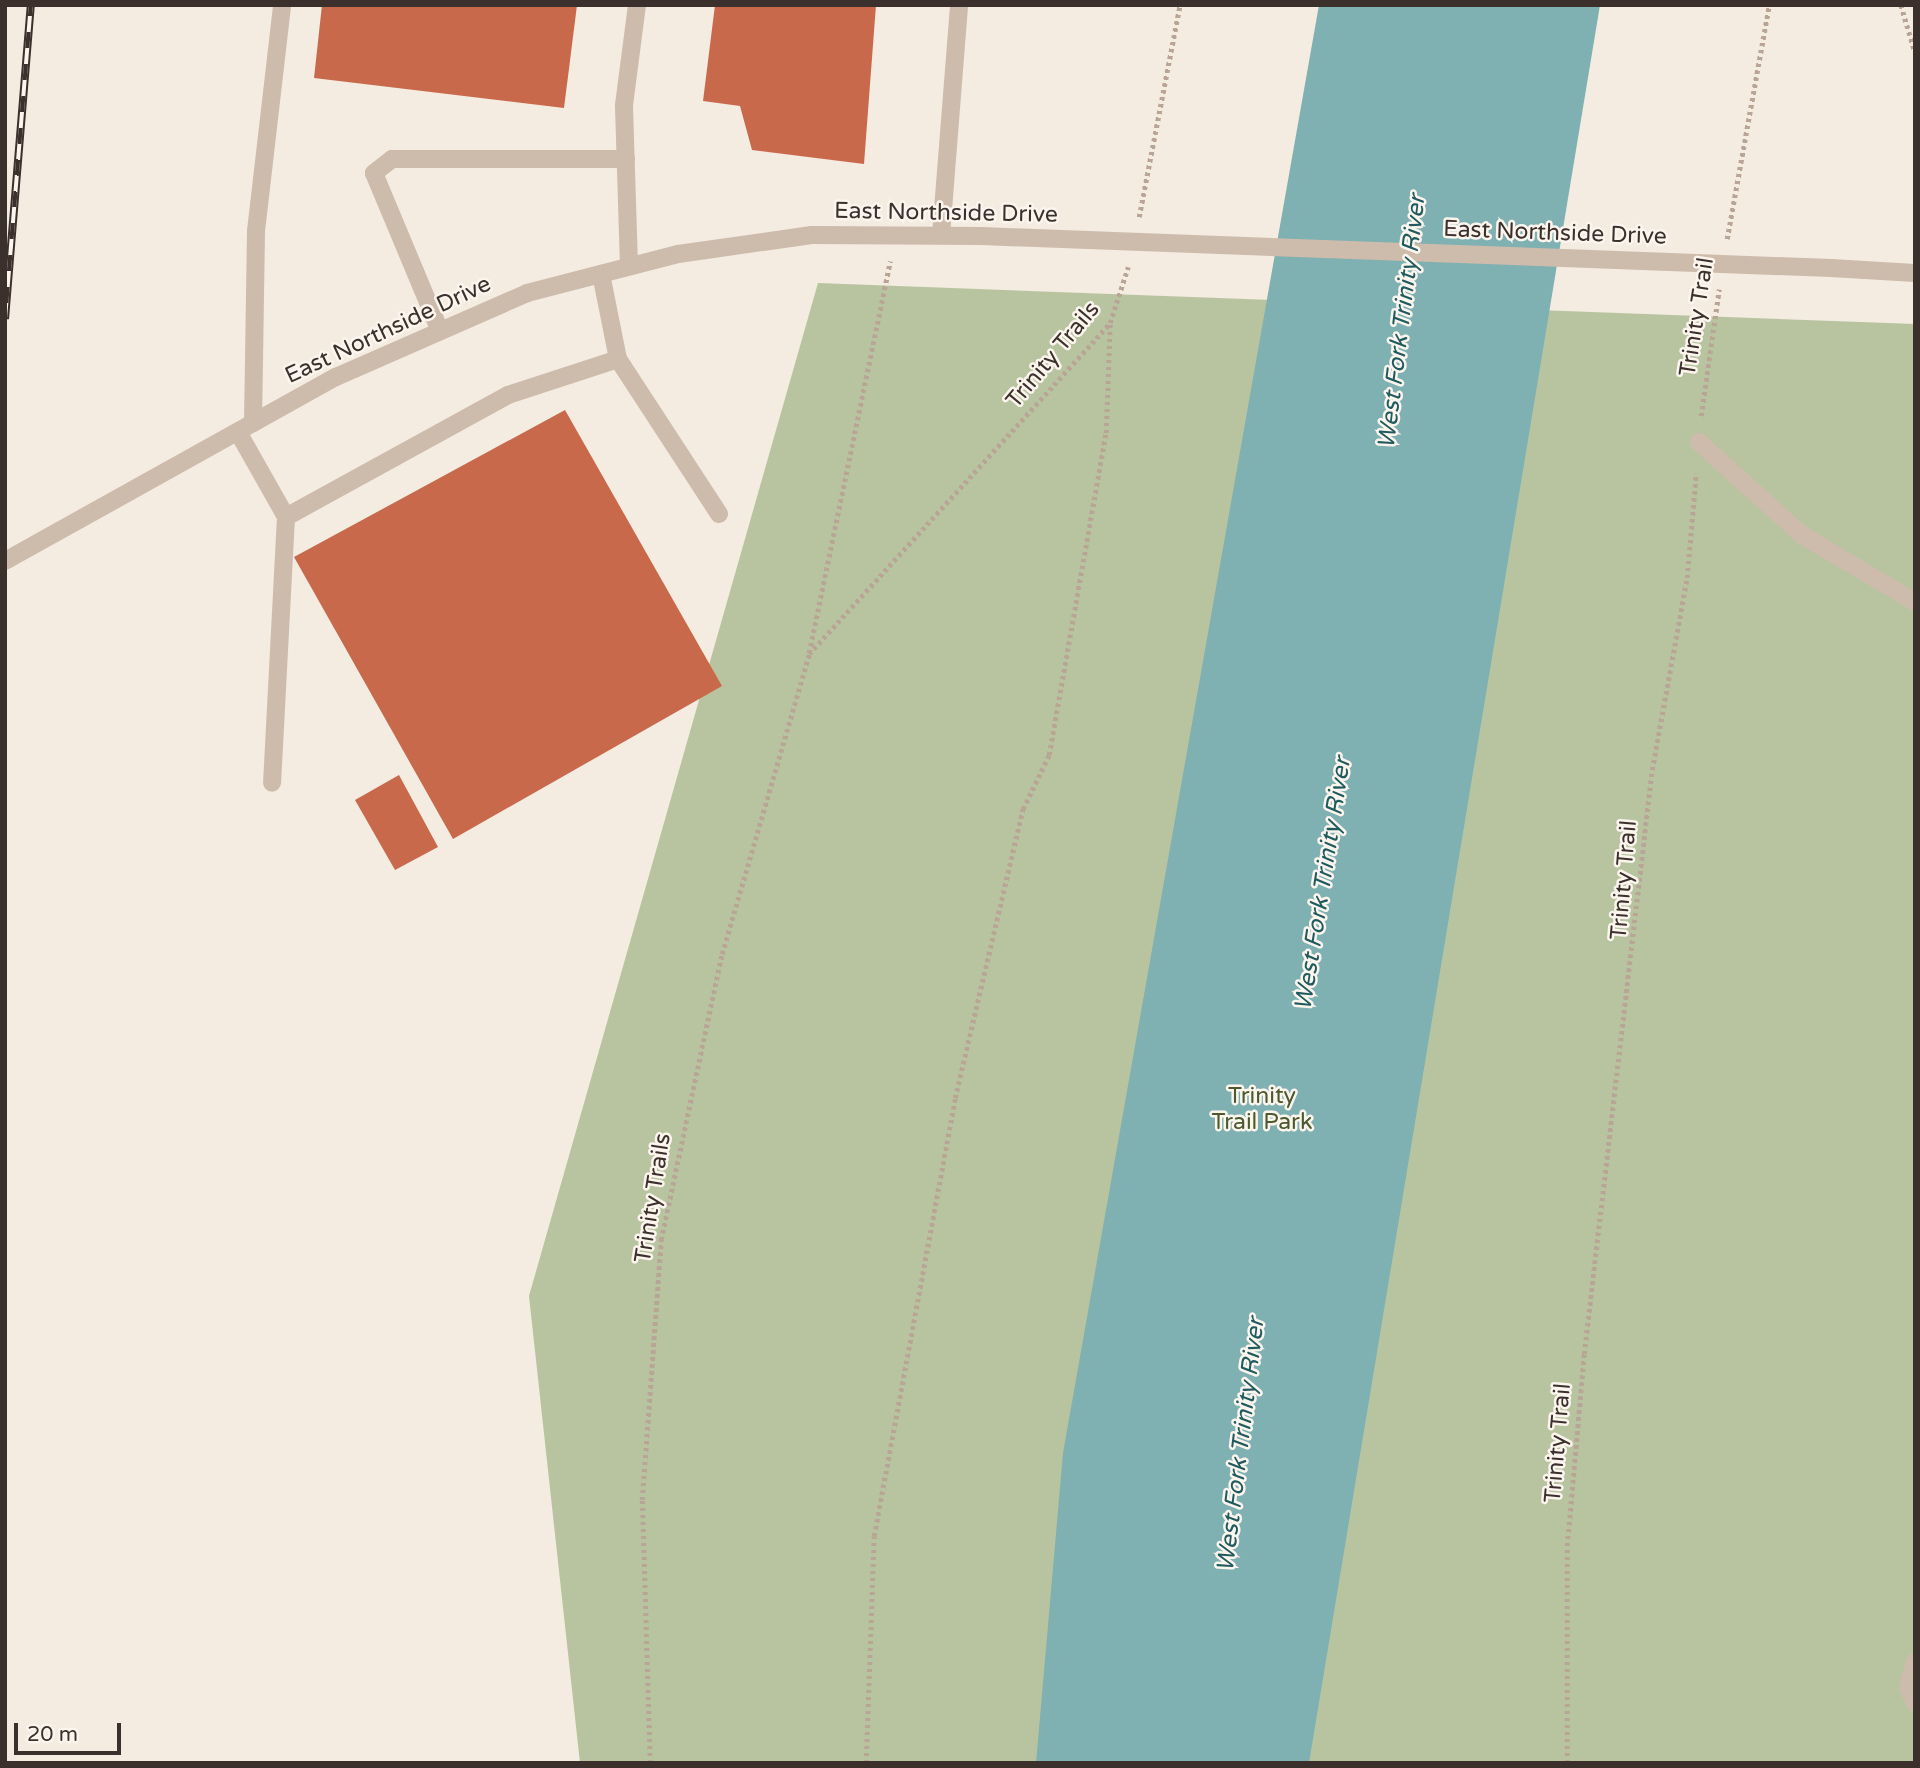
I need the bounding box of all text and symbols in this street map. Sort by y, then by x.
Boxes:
water label: West Fork Trinity River [1372,193,1432,451]
street label: East Northside Drive [834,197,1058,229]
street label: East Northside Drive [1443,215,1667,251]
street label: Trinity Trail [1674,256,1720,378]
street label: East Northside Drive [281,270,495,390]
street label: Trinity Trails [1000,296,1106,414]
water label: West Fork Trinity River [1289,755,1357,1013]
street label: Trinity Trail [1605,819,1643,941]
park label: Trinity Trail Park [1212,1082,1312,1136]
street label: Trinity Trails [629,1131,677,1265]
water label: West Fork Trinity River [1211,1316,1271,1574]
street label: Trinity Trail [1539,1382,1577,1504]
scale bar [18,1708,124,1752]
text: 20 m [27,1722,78,1747]

